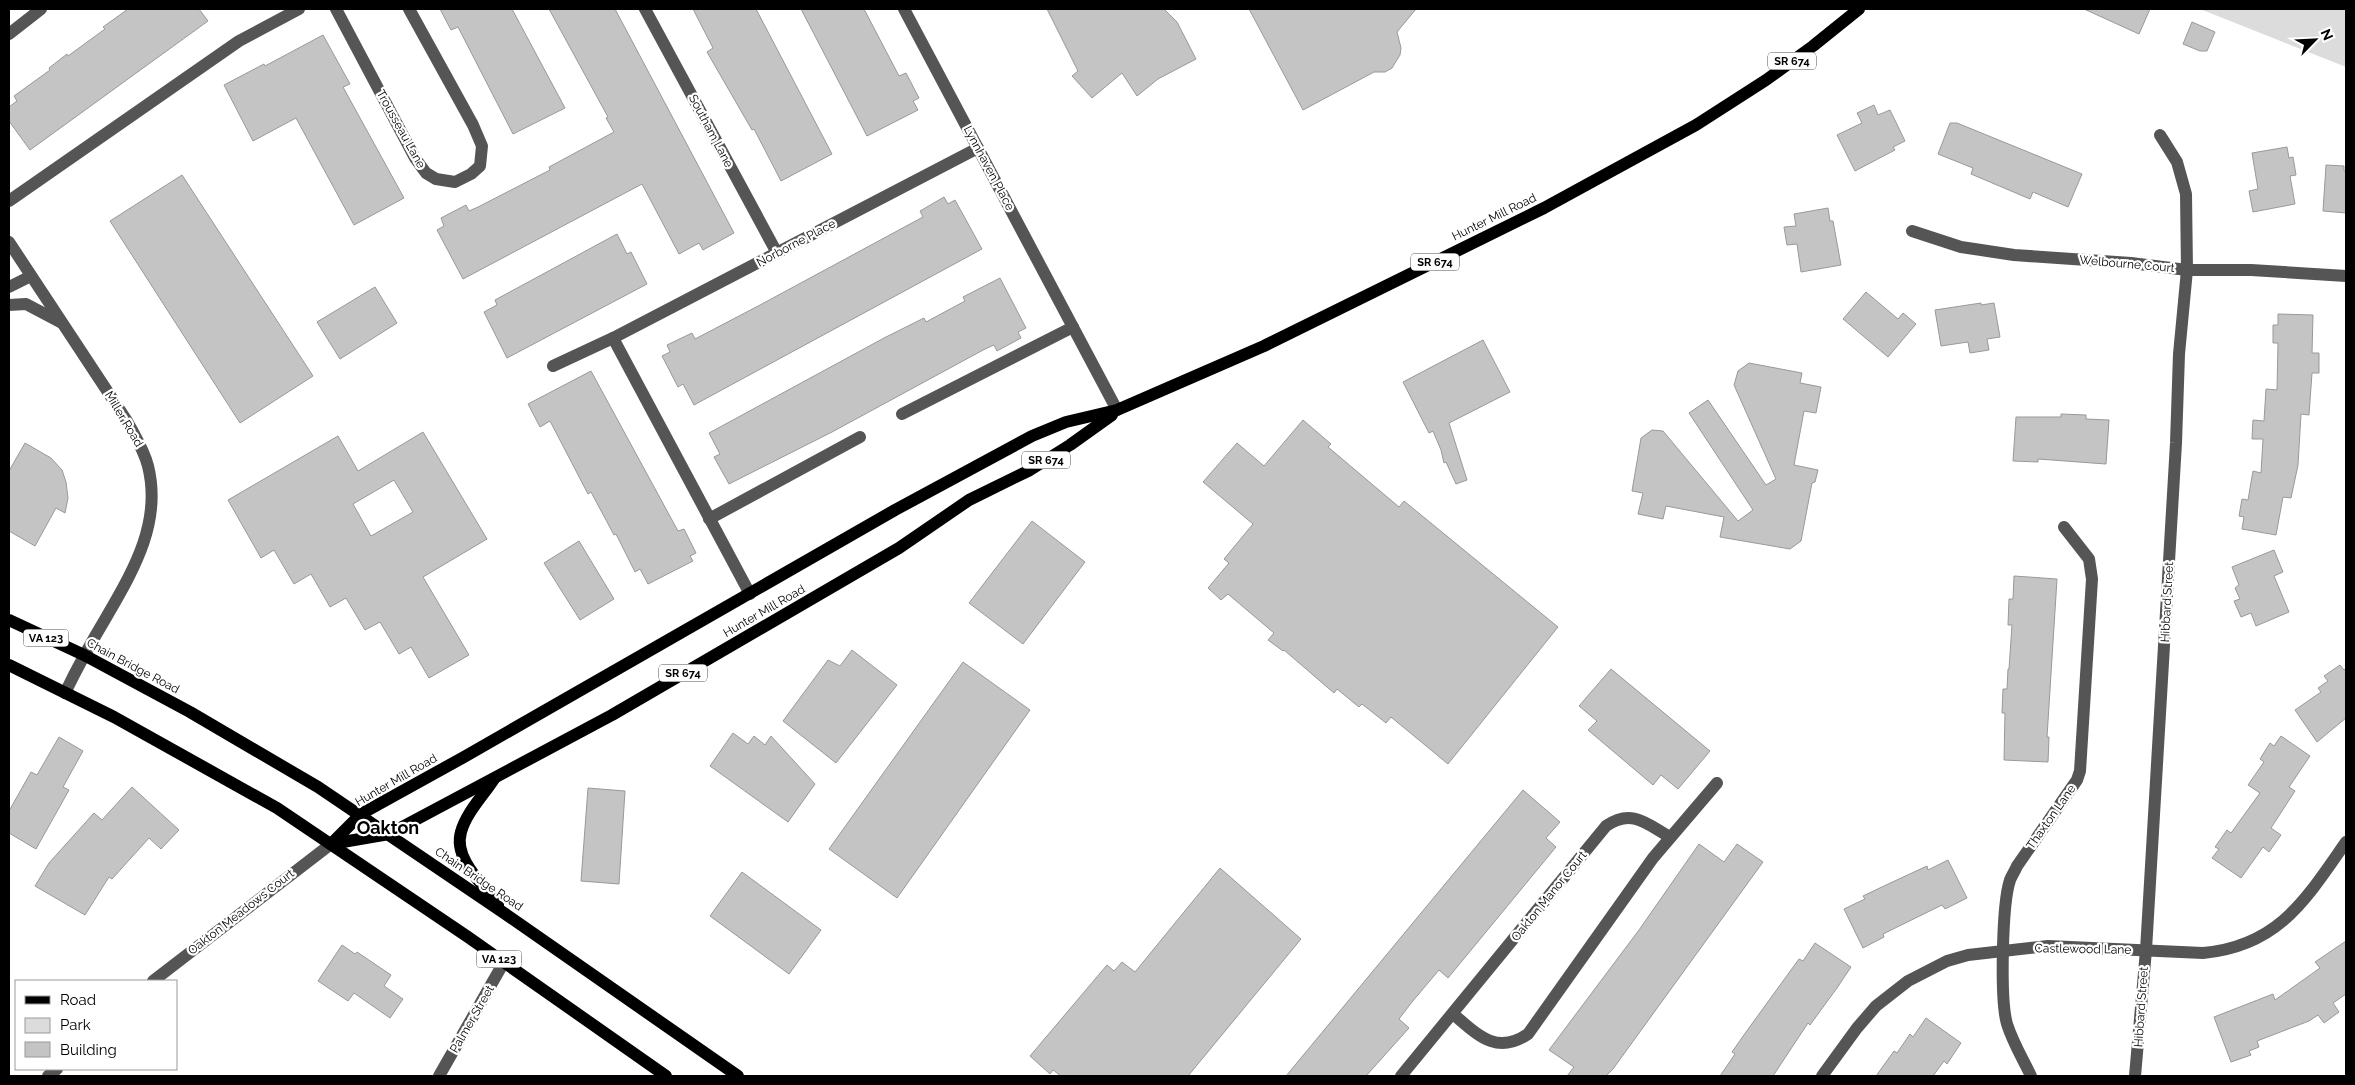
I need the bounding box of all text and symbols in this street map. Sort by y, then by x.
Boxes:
north arrow [2290,15,2340,65]
text: N [2317,27,2336,43]
road number: SR 674 [1768,52,1816,70]
street label: Trousseau Lane [374,87,428,171]
street label: Southam Lane [686,92,736,170]
street label: Lynnhaven Place [961,123,1017,213]
street label: Hunter Mill Road [1450,191,1538,243]
street label: Norborne Place [754,216,838,270]
road number: SR 674 [1411,253,1459,270]
street label: Welbourne Court [2079,253,2175,275]
street label: Miller Road [102,389,146,449]
road number: SR 674 [1022,452,1070,468]
street label: Hibbard Street [2158,561,2176,643]
street label: Hunter Mill Road [721,582,807,640]
road number: VA 123 [23,630,68,646]
street label: Chain Bridge Road [84,636,182,696]
road number: SR 674 [659,664,707,681]
street label: Hunter Mill Road [353,751,439,809]
street label: Thaxton Lane [2024,782,2078,852]
district label: Oakton [357,817,419,838]
street label: Chain Bridge Road [432,844,526,914]
street label: Oakton Manor Court [1508,848,1590,944]
street label: Oakton Meadows Court [185,866,297,958]
street label: Castlewood Lane [2035,941,2131,957]
road number: VA 123 [476,951,522,968]
street label: Hibbard Street [2131,966,2151,1048]
legend [15,980,178,1070]
street label: Palmer Street [447,983,497,1055]
text: Road [60,991,96,1009]
text: Park [60,1016,91,1034]
text: Building [60,1041,117,1059]

